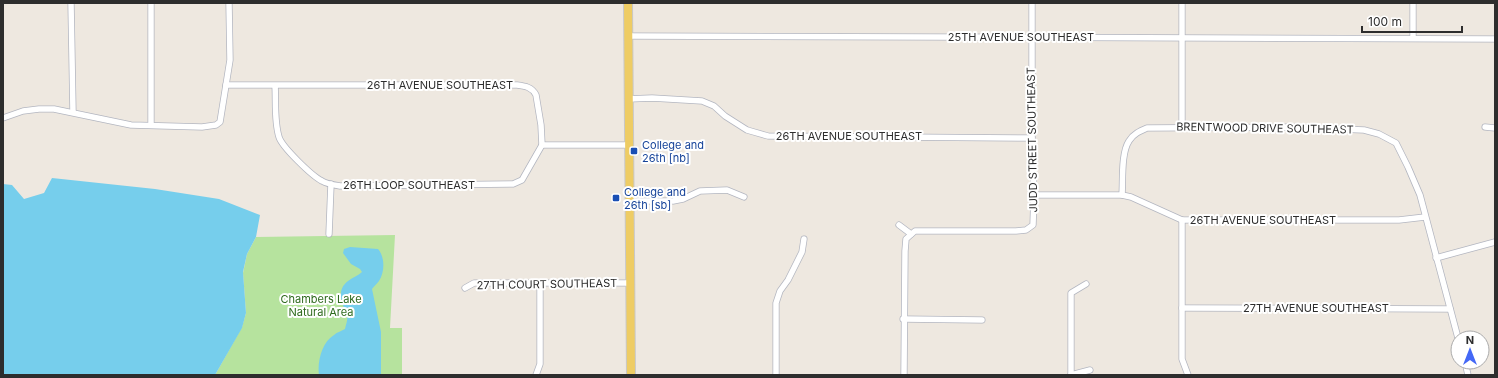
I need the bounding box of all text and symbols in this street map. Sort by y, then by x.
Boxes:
scale bar [1362,8,1462,34]
text: 100 m [1368,14,1402,29]
street label: 25TH AVENUE SOUTHEAST [948,30,1094,44]
street label: JUDD STREET SOUTHEAST [1024,67,1040,213]
street label: 26TH AVENUE SOUTHEAST [367,78,513,92]
street label: BRENTWOOD DRIVE SOUTHEAST [1176,119,1354,137]
street label: 26TH AVENUE SOUTHEAST [776,129,922,143]
place label: College and 26th [nb] [642,138,704,165]
marker: College and 26th [nb] [629,146,639,156]
street label: 26TH LOOP SOUTHEAST [343,178,475,192]
place label: College and 26th [sb] [624,185,686,212]
marker: College and 26th [sb] [611,193,621,203]
street label: 26TH AVENUE SOUTHEAST [1190,213,1336,227]
street label: 27TH COURT SOUTHEAST [477,276,617,292]
park label: Chambers Lake Natural Area [280,292,362,319]
street label: 27TH AVENUE SOUTHEAST [1243,301,1389,315]
north arrow [1450,330,1490,370]
text: N [1466,333,1474,347]

